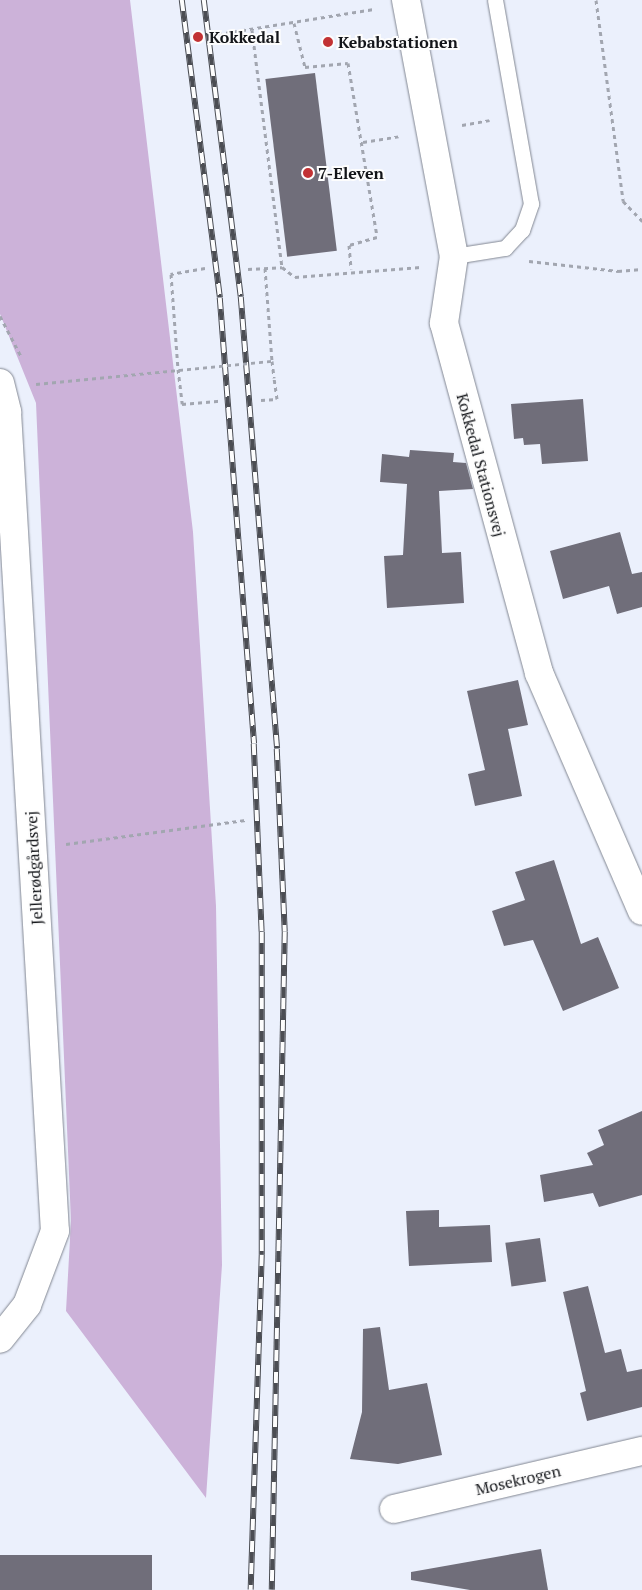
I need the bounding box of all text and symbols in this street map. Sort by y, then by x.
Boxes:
place label: Kokkedal [209,27,280,47]
marker: Kokkedal [191,30,205,44]
place label: Kebabstationen [338,32,458,52]
marker: Kebabstationen [322,36,334,48]
place label: 7-Eleven [318,163,384,183]
marker: 7-Eleven [302,167,314,179]
street label: Kokkedal Stationsvej [453,391,509,539]
street label: Jellerødgårdsvej [21,811,47,925]
street label: Mosekrogen [473,1461,563,1499]

